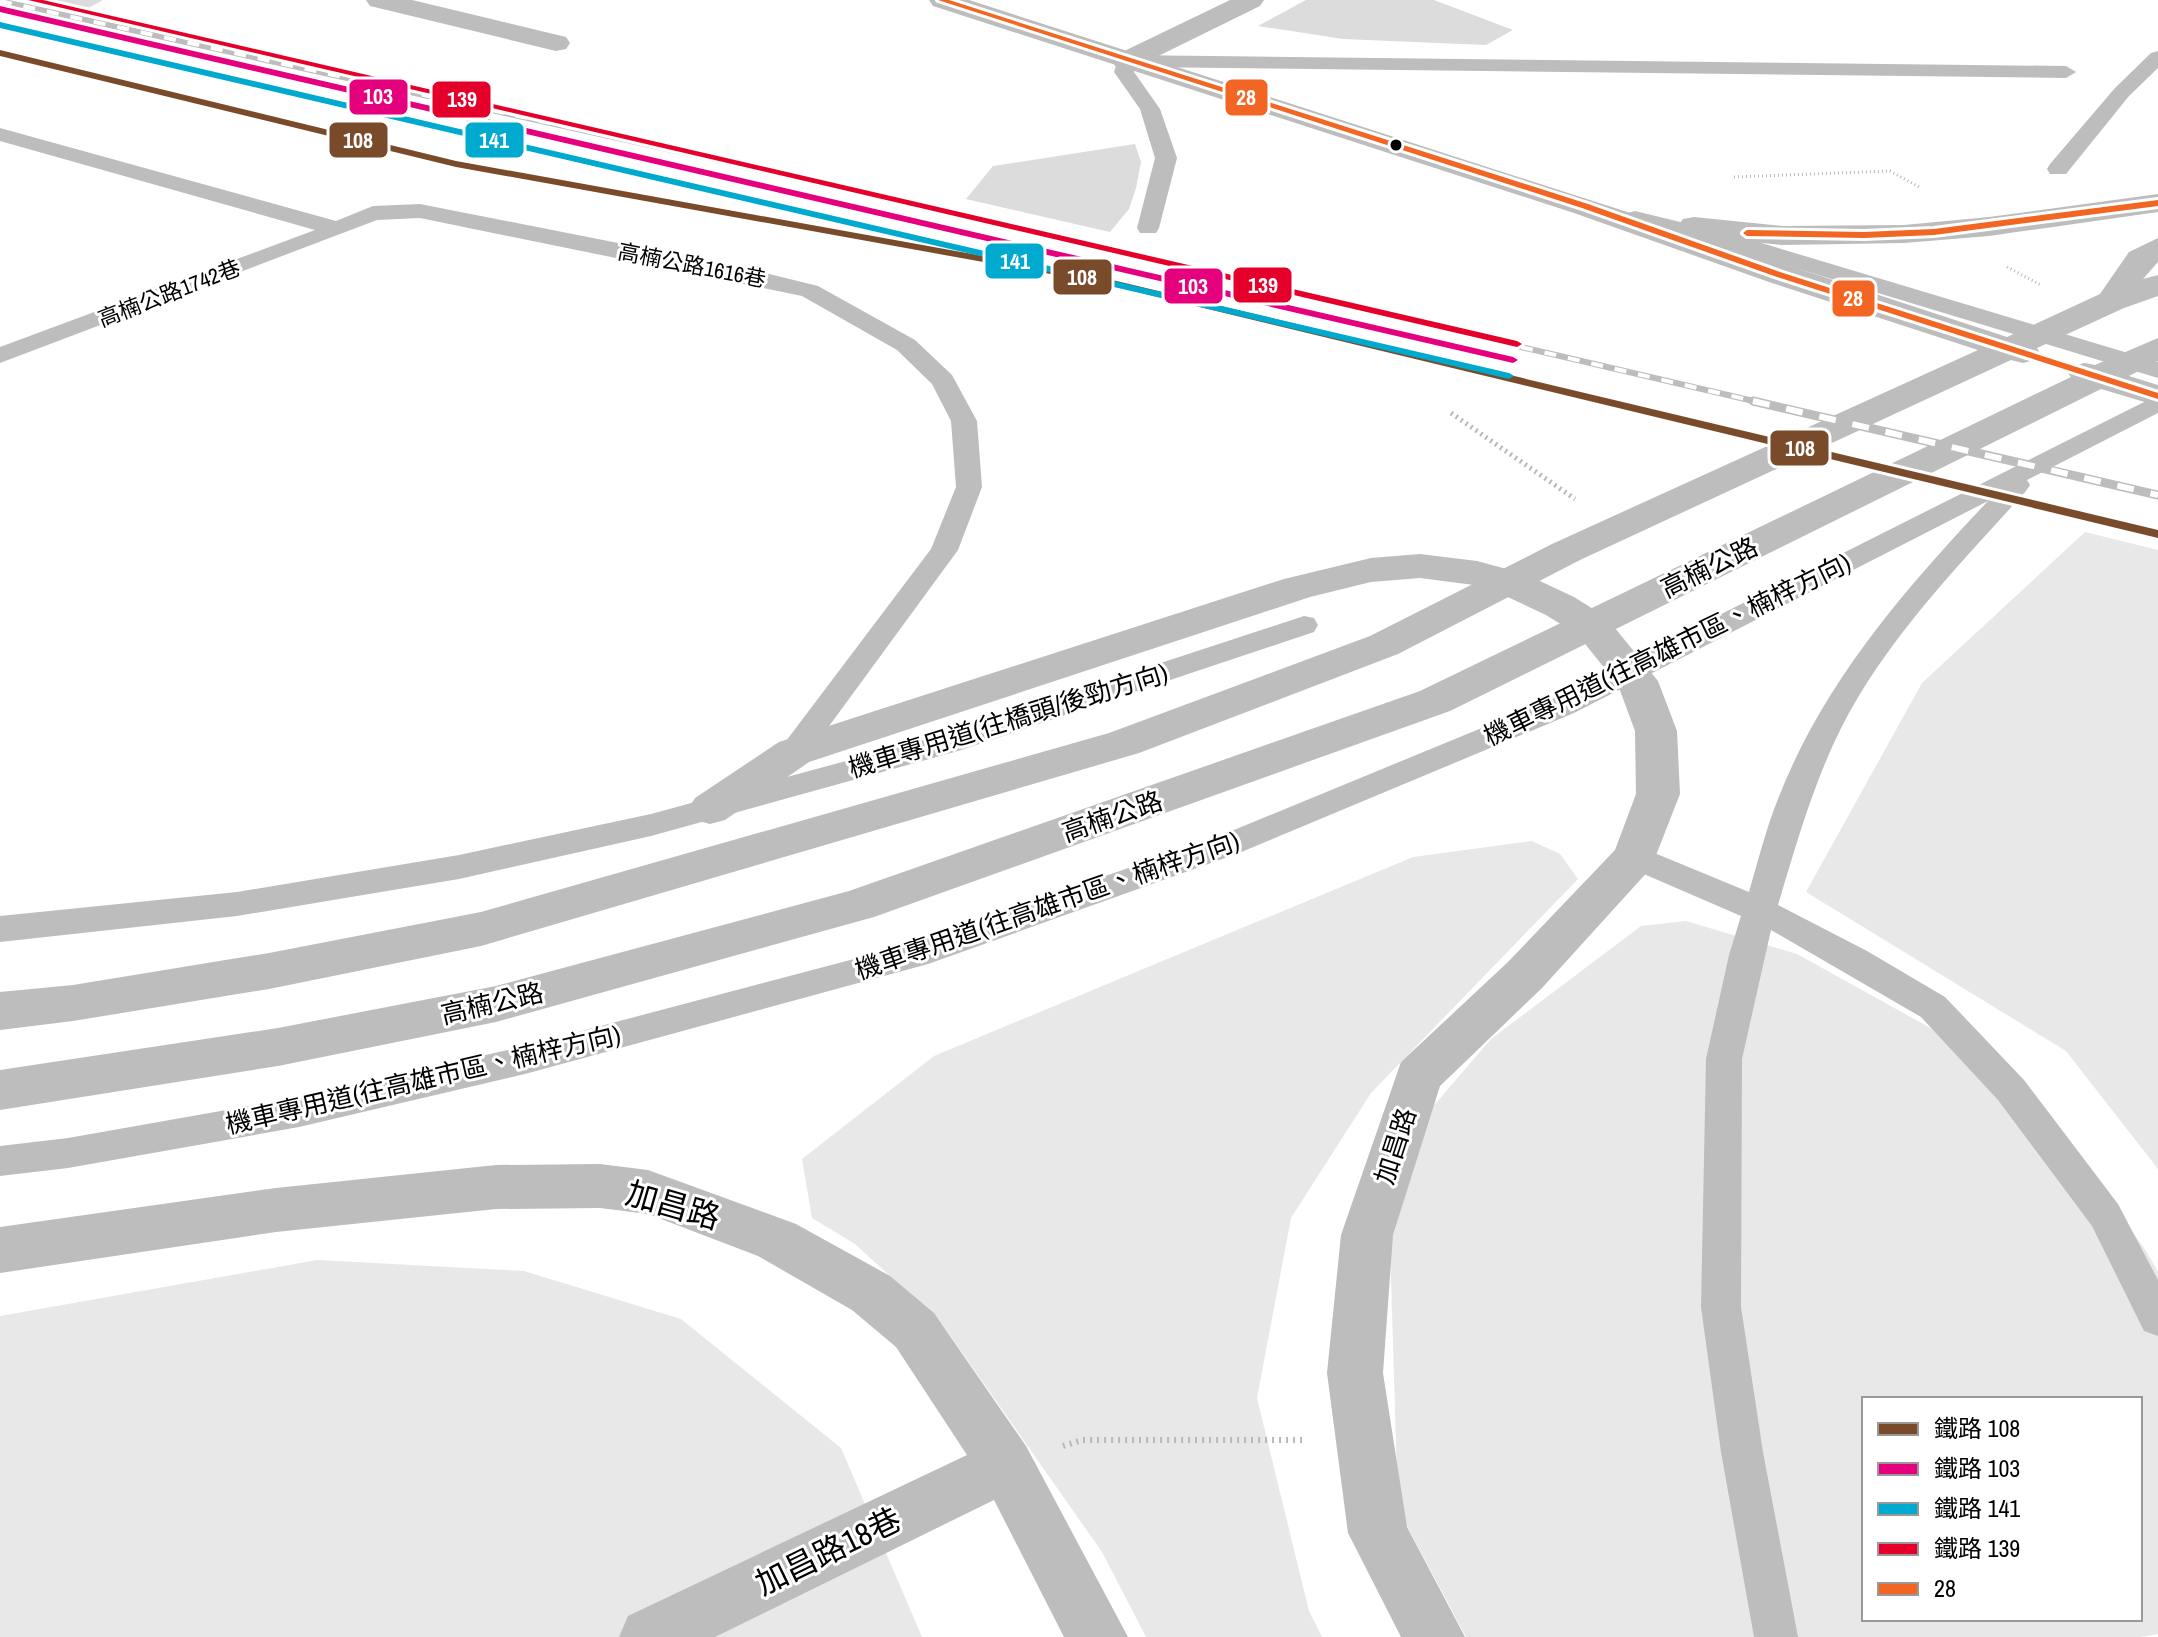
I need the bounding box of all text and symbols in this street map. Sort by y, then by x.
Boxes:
line badge: 103 [348,78,409,116]
line badge: 28 [1224,78,1269,117]
line badge: 139 [431,80,492,119]
text: 103 [363,81,393,111]
text: 28 [1236,82,1256,112]
text: 139 [447,84,477,114]
line badge: 108 [328,121,389,159]
line badge: 141 [464,121,525,159]
text: 108 [343,125,373,155]
text: 141 [479,125,510,155]
unlabelled marker [1388,137,1404,153]
street label: 高楠公路1616巷 [615,236,769,294]
line badge: 141 [984,242,1045,280]
text: 141 [1000,246,1031,276]
street label: 高楠公路1742巷 [94,252,244,334]
line badge: 108 [1052,258,1113,296]
text: 108 [1067,262,1097,292]
line badge: 139 [1232,266,1293,304]
line badge: 103 [1163,267,1224,305]
text: 139 [1248,270,1278,300]
text: 103 [1178,271,1208,301]
line badge: 28 [1831,279,1876,318]
text: 28 [1843,283,1863,313]
line badge: 108 [1769,429,1830,467]
text: 108 [1785,433,1815,463]
street label: 高楠公路 [1655,528,1763,606]
street label: 機車專用道(往高雄市區、楠梓方向) [1478,545,1856,753]
street label: 機車專用道(往橋頭/後勁方向) [844,655,1172,785]
street label: 高楠公路 [1057,783,1167,849]
street label: 機車專用道(往高雄市區、楠梓方向) [850,823,1244,987]
street label: 高楠公路 [437,974,547,1032]
street label: 機車專用道(往高雄市區、楠梓方向) [222,1016,624,1142]
street label: 加昌路 [1366,1103,1424,1189]
street label: 加昌路 [621,1171,725,1239]
legend [1862,1397,2142,1621]
text: 鐵路 108 [1934,1412,2020,1444]
text: 鐵路 103 [1934,1452,2020,1484]
text: 鐵路 141 [1934,1492,2020,1524]
street label: 加昌路18巷 [748,1497,908,1605]
text: 鐵路 139 [1934,1532,2020,1564]
text: 28 [1934,1572,1956,1604]

